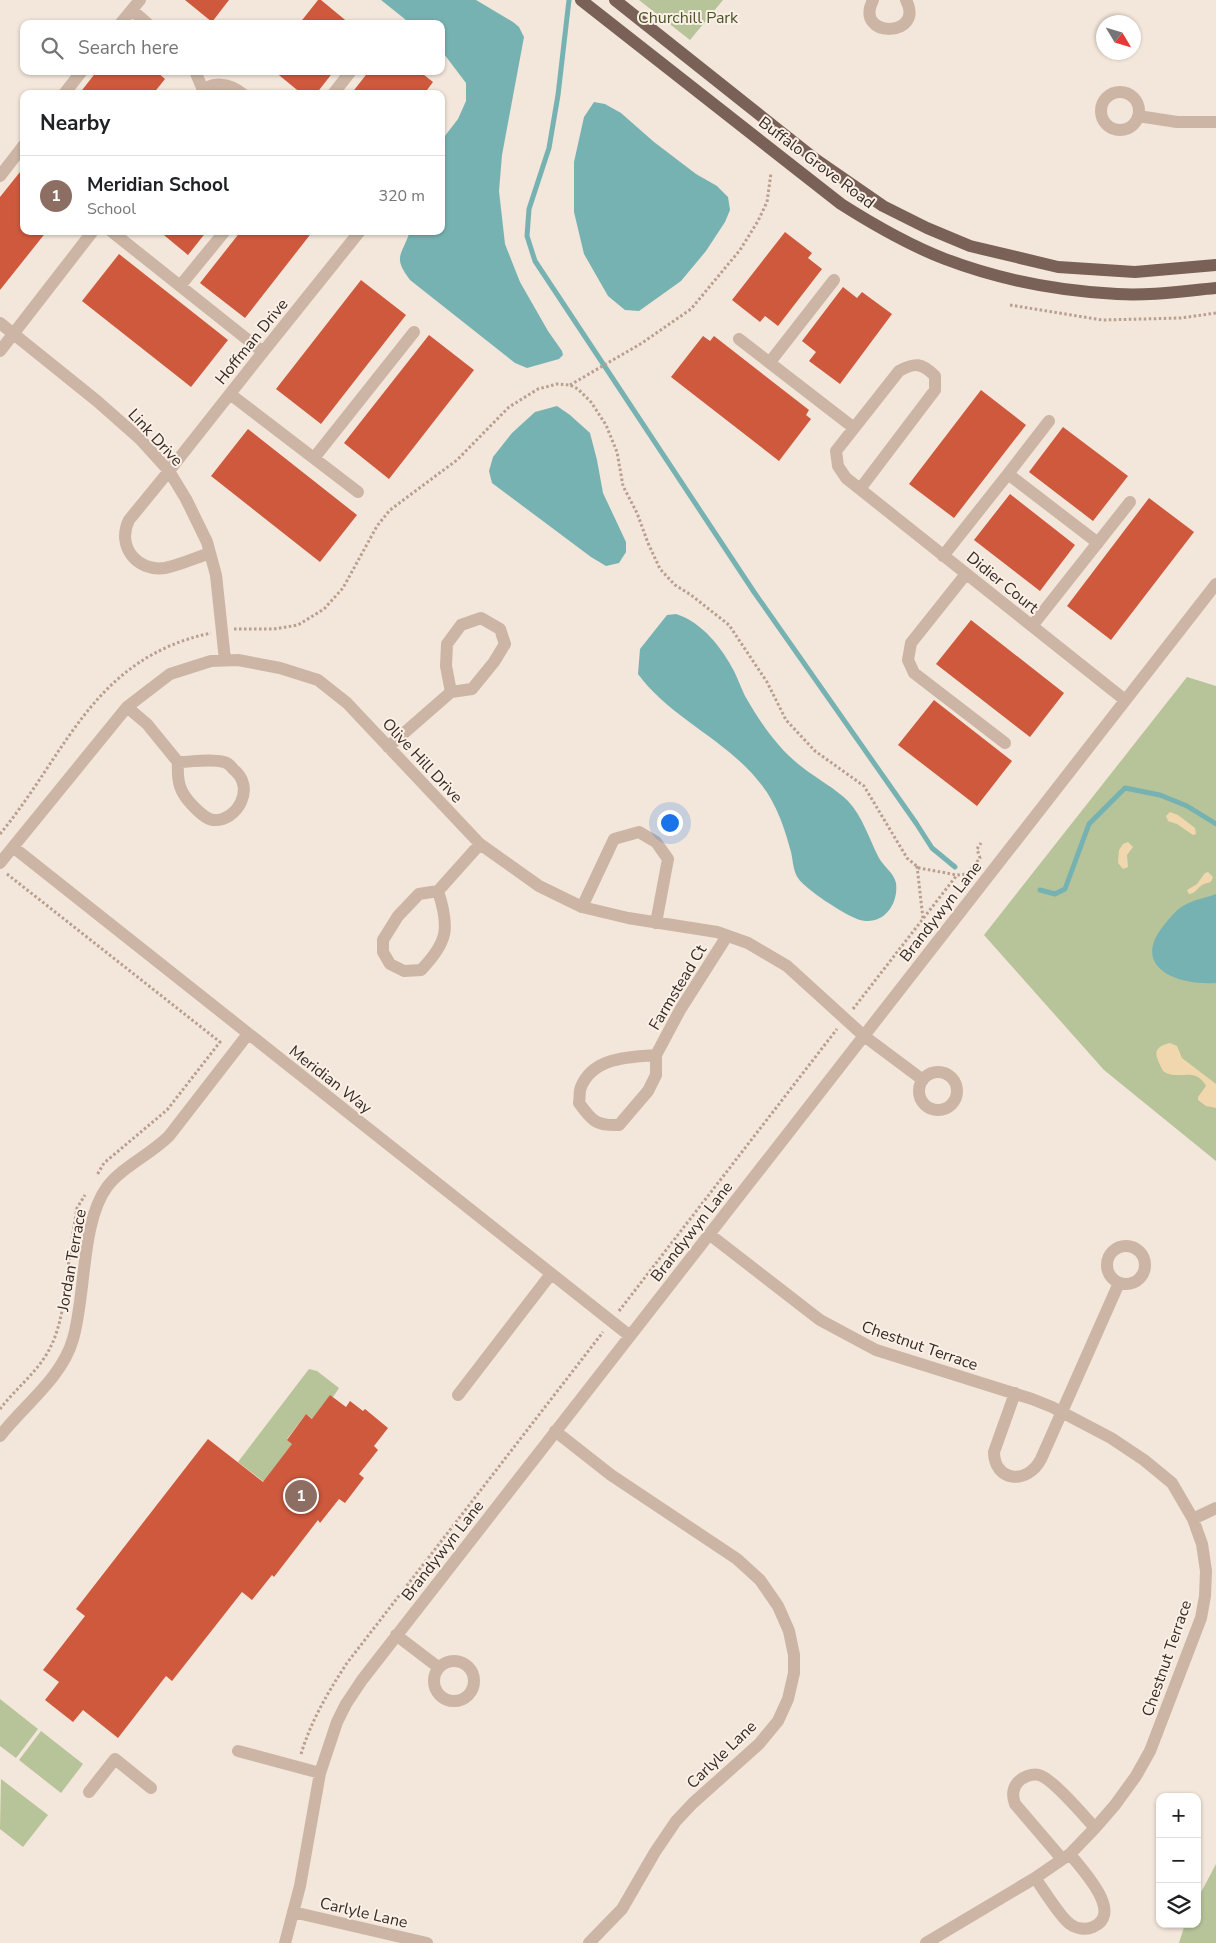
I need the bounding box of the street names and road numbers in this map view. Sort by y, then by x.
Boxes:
street label: Buffalo Grove Road [754,112,879,214]
street label: Hoffman Drive [210,294,293,389]
street label: Link Drive [123,404,188,471]
street label: Didier Court [962,547,1043,619]
street label: Olive Hill Drive [377,713,467,808]
street label: Brandywyn Lane [895,857,987,966]
street label: Farmstead Ct [644,940,712,1034]
street label: Meridian Way [284,1040,377,1120]
street label: Brandywyn Lane [646,1177,738,1286]
street label: Jordan Terrace [52,1207,92,1314]
street label: Chestnut Terrace [858,1316,981,1376]
street label: Brandywyn Lane [397,1496,489,1605]
street label: Chestnut Terrace [1137,1597,1197,1720]
street label: Carlyle Lane [682,1716,762,1794]
street label: Carlyle Lane [318,1892,410,1934]

